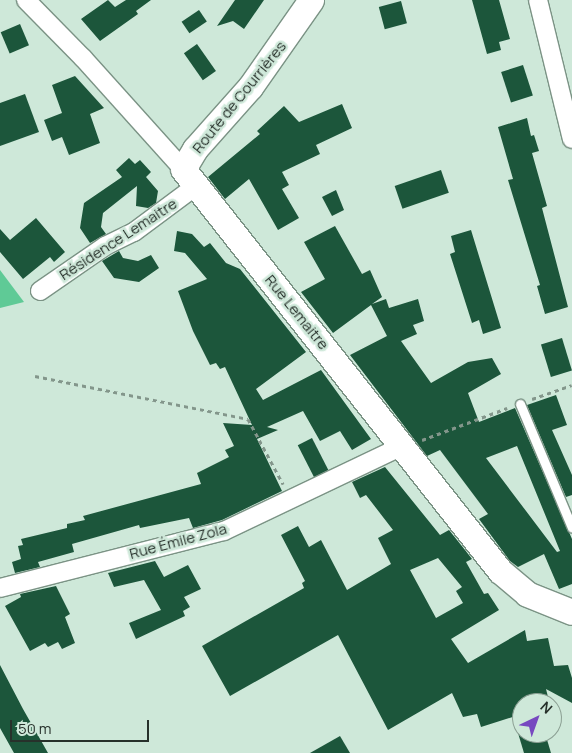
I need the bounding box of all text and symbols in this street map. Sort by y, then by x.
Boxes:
street label: Route de Courrières [188,37,290,157]
street label: Résidence Lemaitre [56,194,180,284]
street label: Rue Lemaitre [261,271,333,353]
street label: Rue Émile Zola [127,519,229,563]
north arrow [512,693,562,743]
text: N [537,697,557,718]
scale bar [12,710,151,742]
text: 50 m [18,718,52,739]

